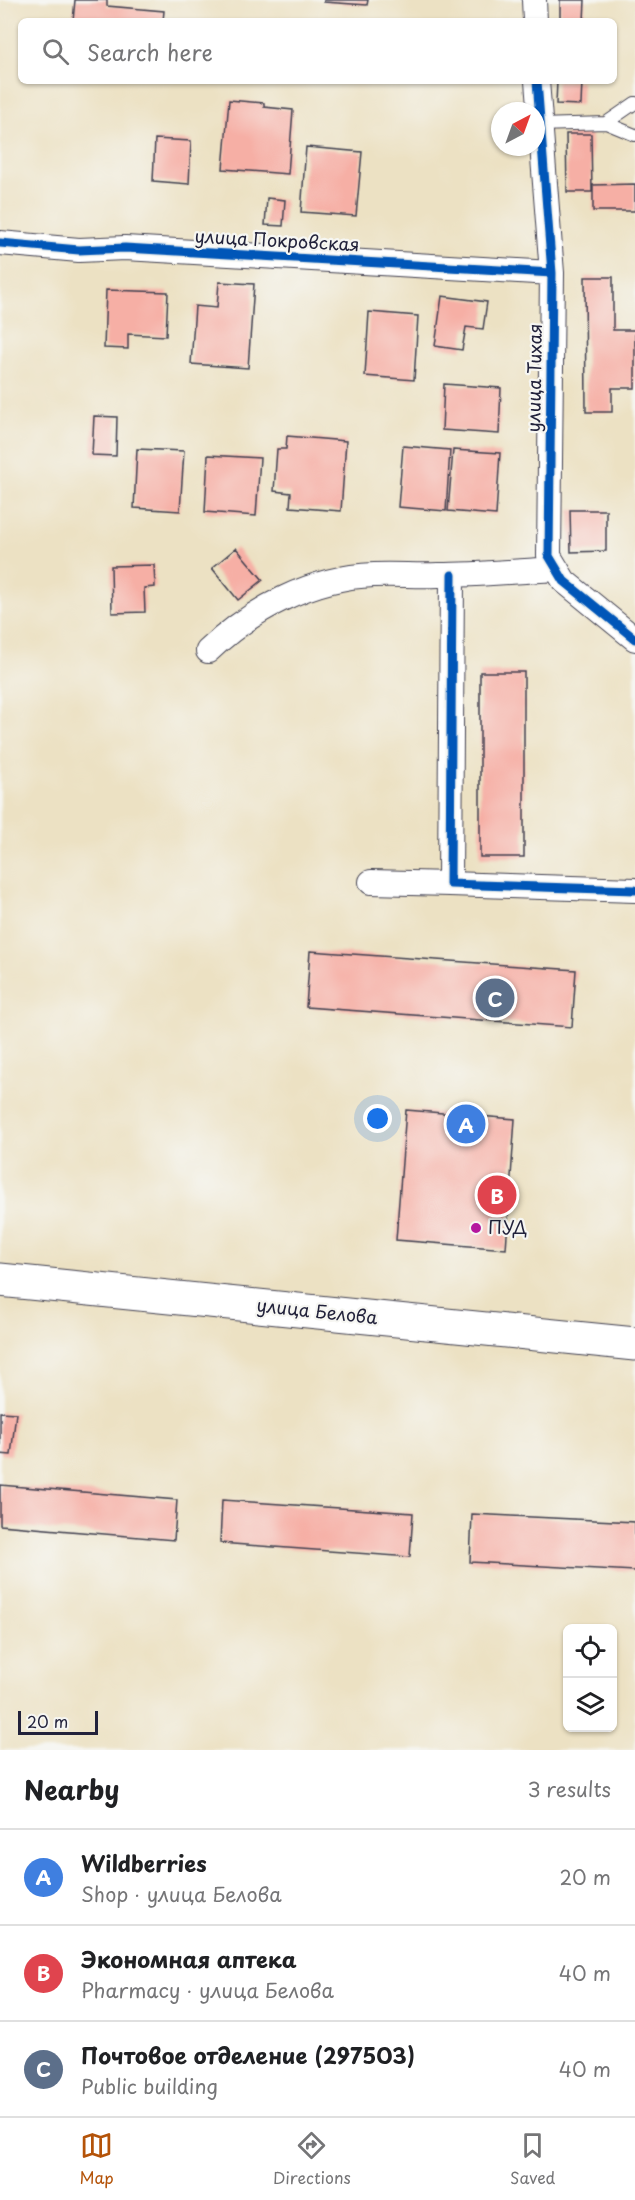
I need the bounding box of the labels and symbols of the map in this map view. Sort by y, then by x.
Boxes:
north arrow [491,102,545,156]
street label: улица Покровская [194,222,360,257]
street label: улица Тихая [519,323,548,433]
pin: C [476,976,514,1020]
pin: A [446,1102,486,1146]
your location [363,1104,392,1133]
pin: B [478,1172,516,1218]
place label: ПУД [488,1213,527,1240]
marker: ПУД [469,1221,483,1235]
street label: улица Белова [255,1291,380,1330]
scale bar [18,1708,98,1736]

